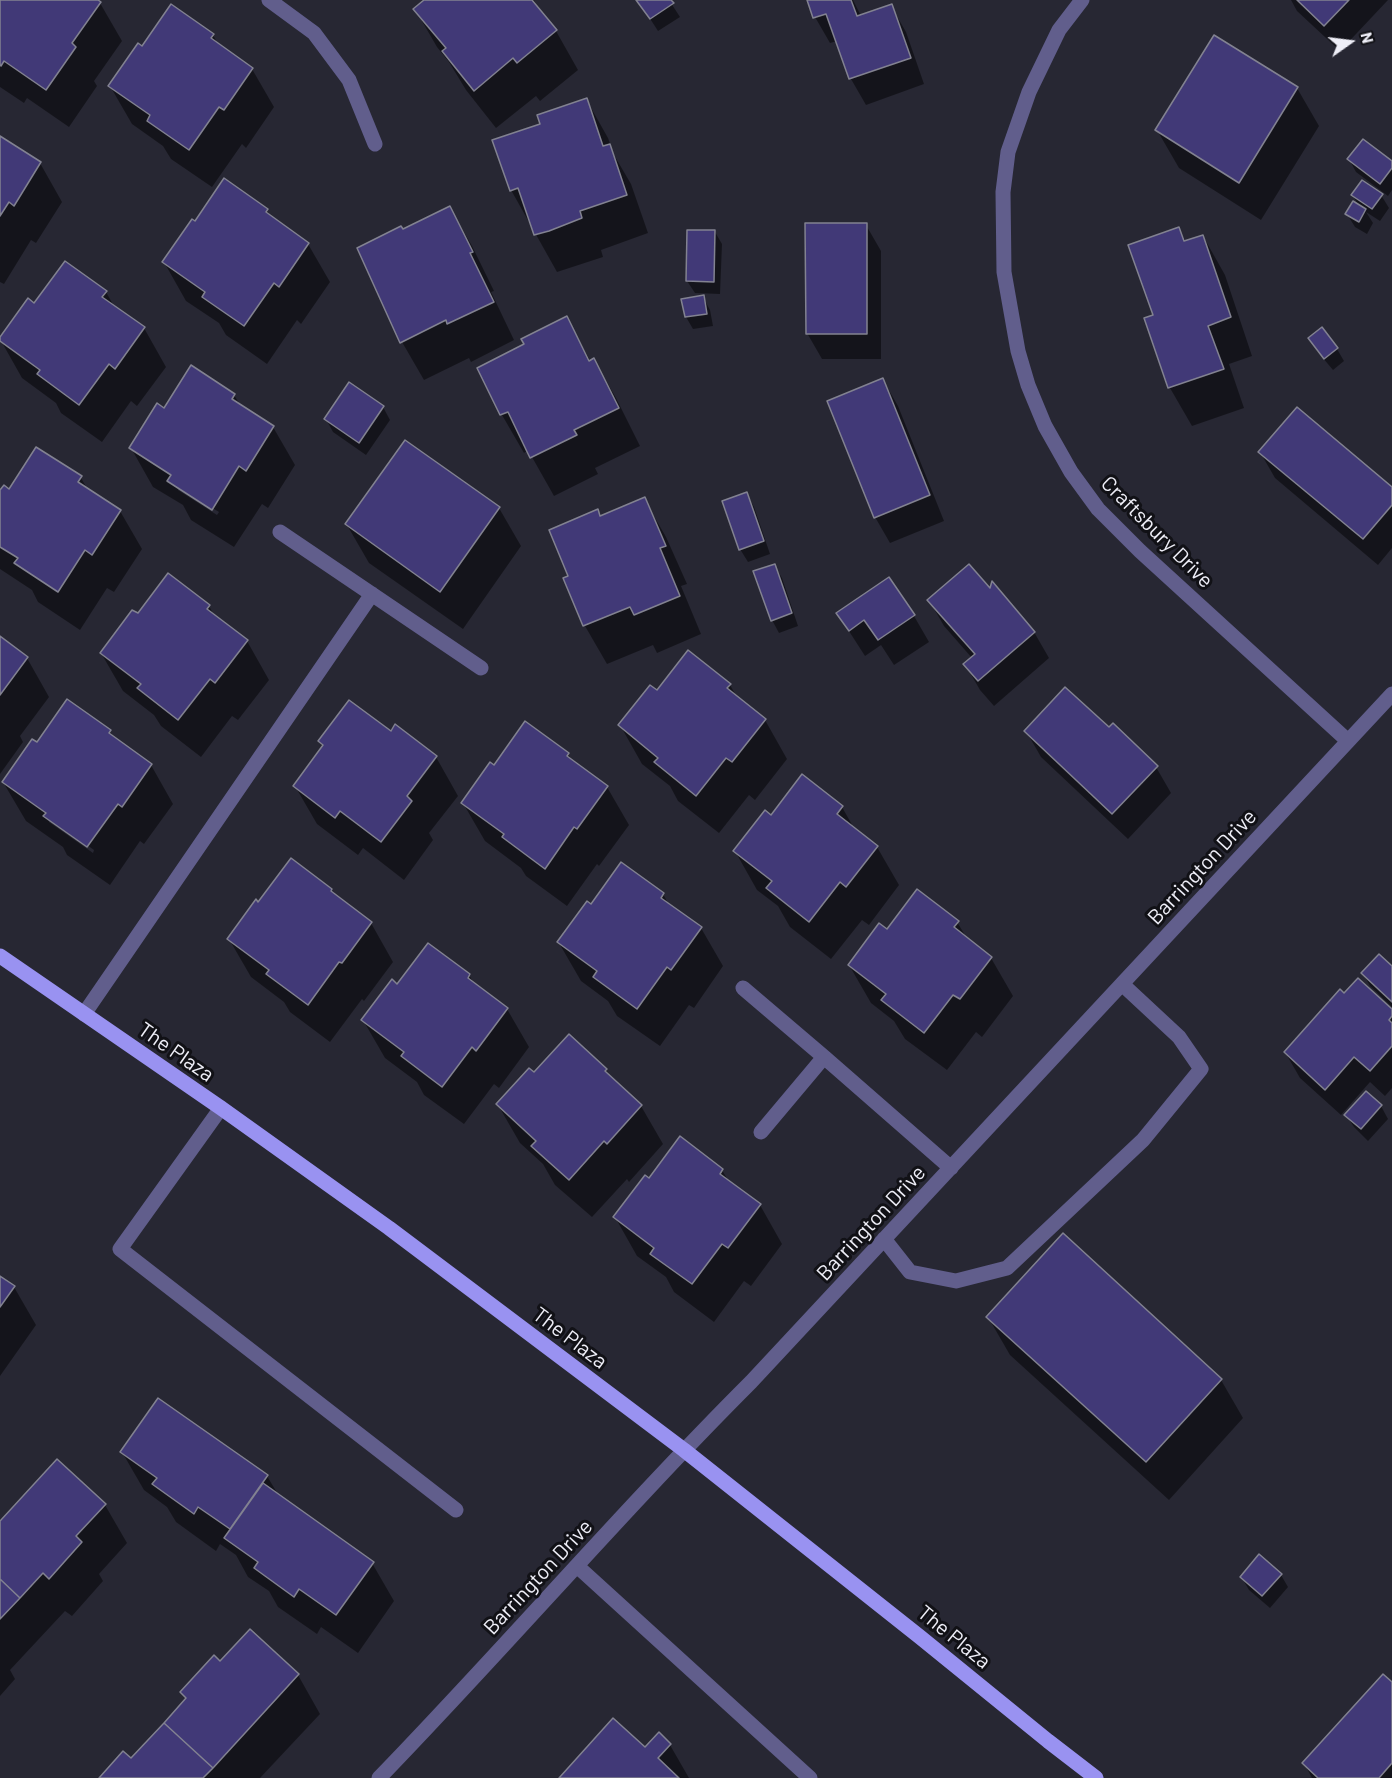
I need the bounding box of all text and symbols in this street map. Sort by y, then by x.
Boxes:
north arrow [1320,12,1380,72]
text: N [1357,30,1378,45]
street label: Craftsbury Drive [1096,471,1218,593]
street label: Barrington Drive [1142,804,1262,930]
street label: The Plaza [133,1017,219,1087]
street label: Barrington Drive [811,1160,931,1286]
street label: The Plaza [528,1302,612,1374]
street label: Barrington Drive [478,1514,598,1640]
street label: The Plaza [912,1600,996,1674]

